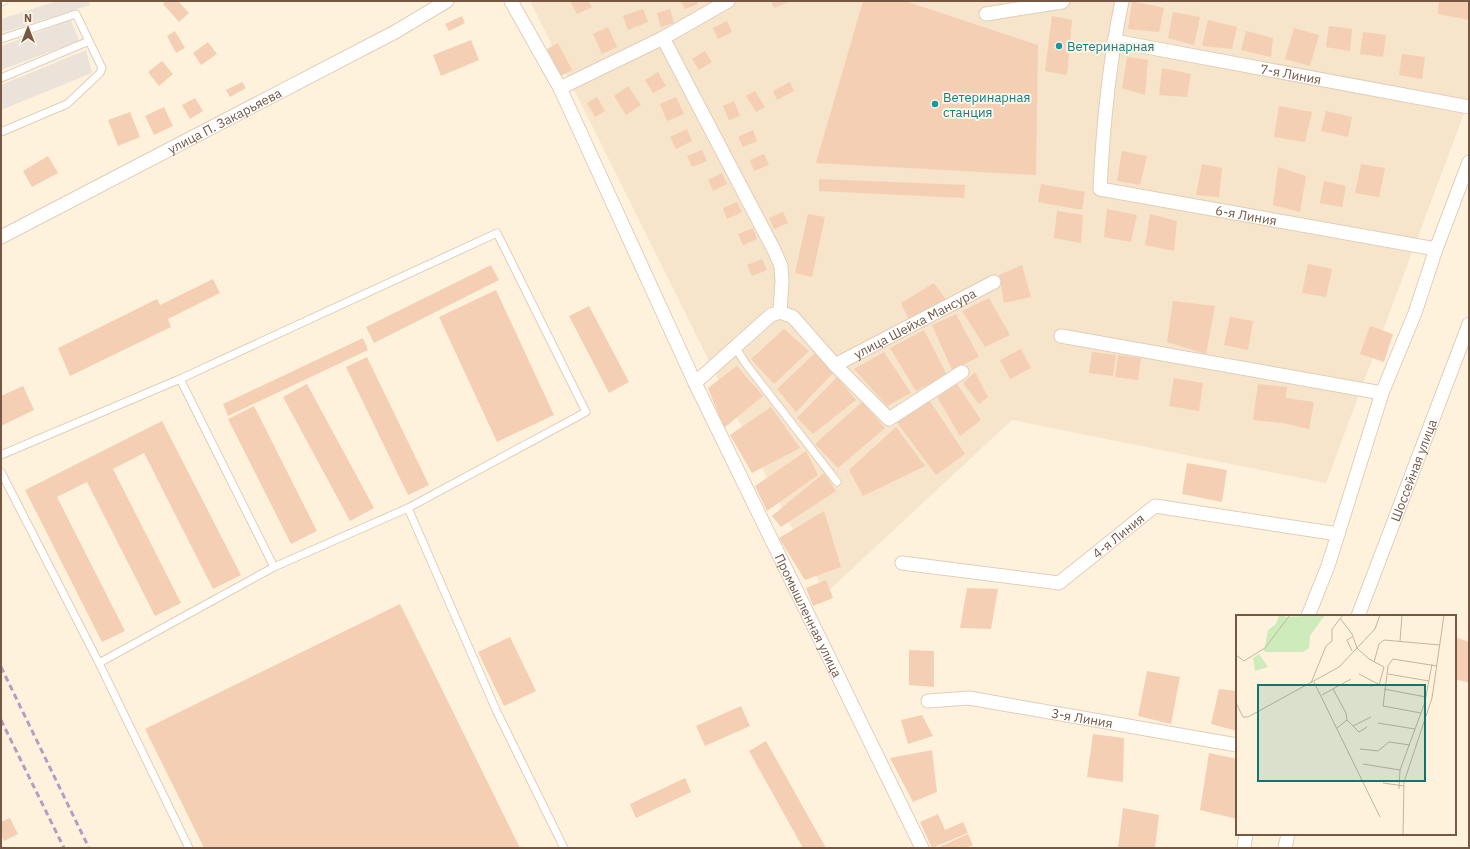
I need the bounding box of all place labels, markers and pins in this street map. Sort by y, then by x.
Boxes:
place label: Ветеринарная [1067,38,1154,55]
marker: Ветеринарная [1054,41,1064,51]
place label: Ветеринарная станция [943,89,1030,121]
marker: Ветеринарная станция [930,99,940,109]

